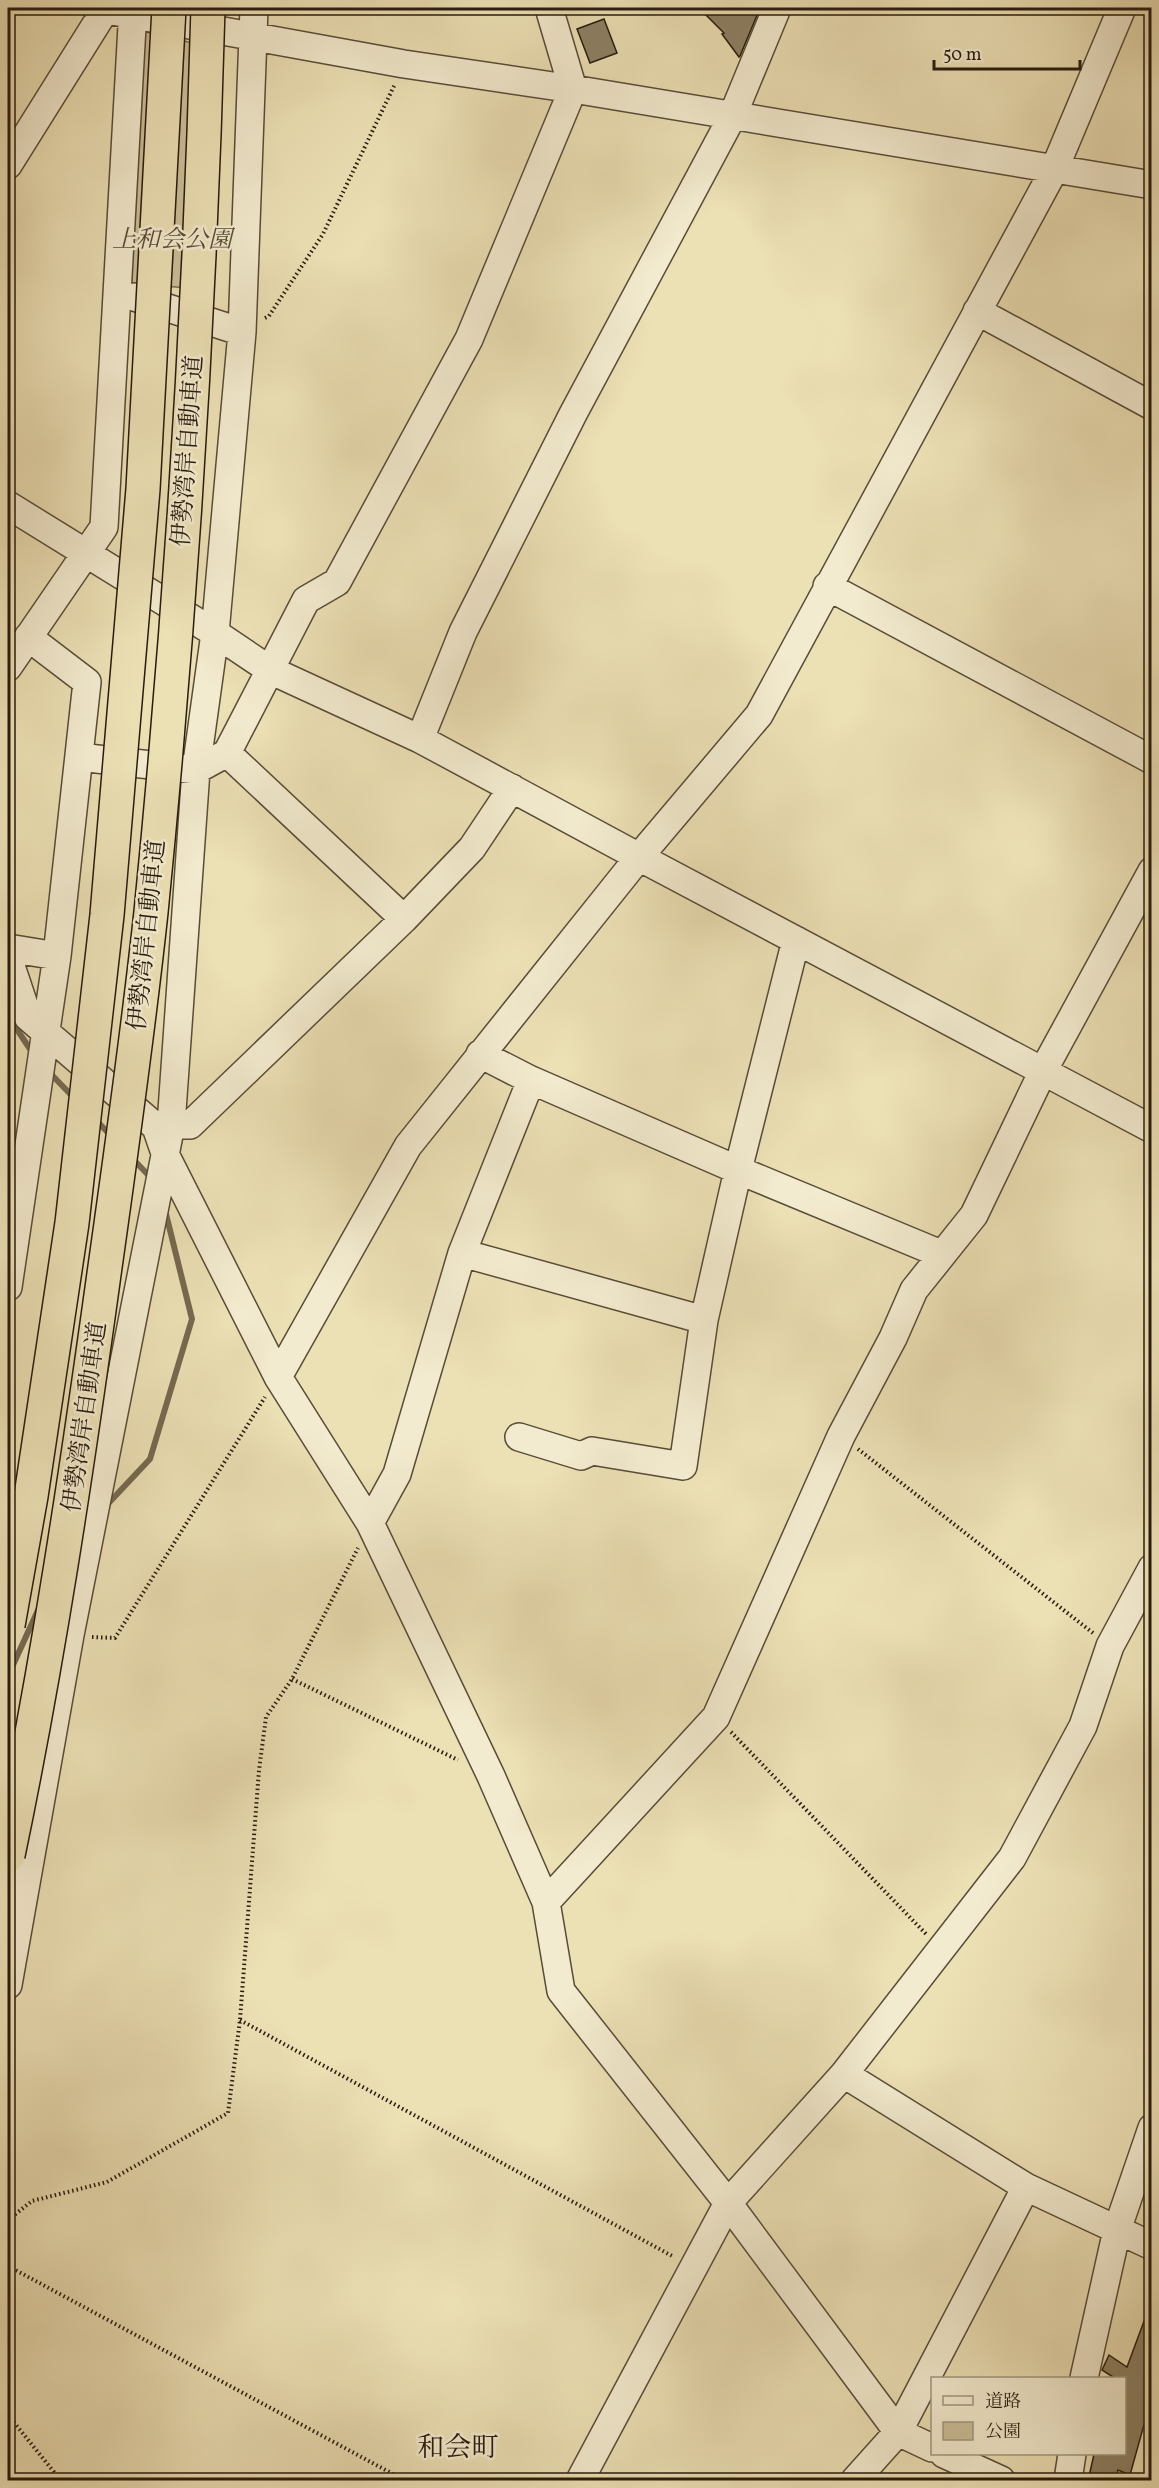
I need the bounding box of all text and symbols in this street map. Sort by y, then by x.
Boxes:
scale bar [934,33,1080,71]
text: 50 m [943,43,982,68]
park label: 上和会公園 [112,224,236,258]
street label: 伊勢湾岸自動車道 [165,354,213,548]
street label: 伊勢湾岸自動車道 [121,838,175,1032]
street label: 伊勢湾岸自動車道 [56,1320,116,1515]
legend [931,2377,1126,2455]
text: 道路 [985,2390,1021,2415]
text: 公園 [985,2420,1021,2445]
district label: 和会町 [418,2430,499,2468]

